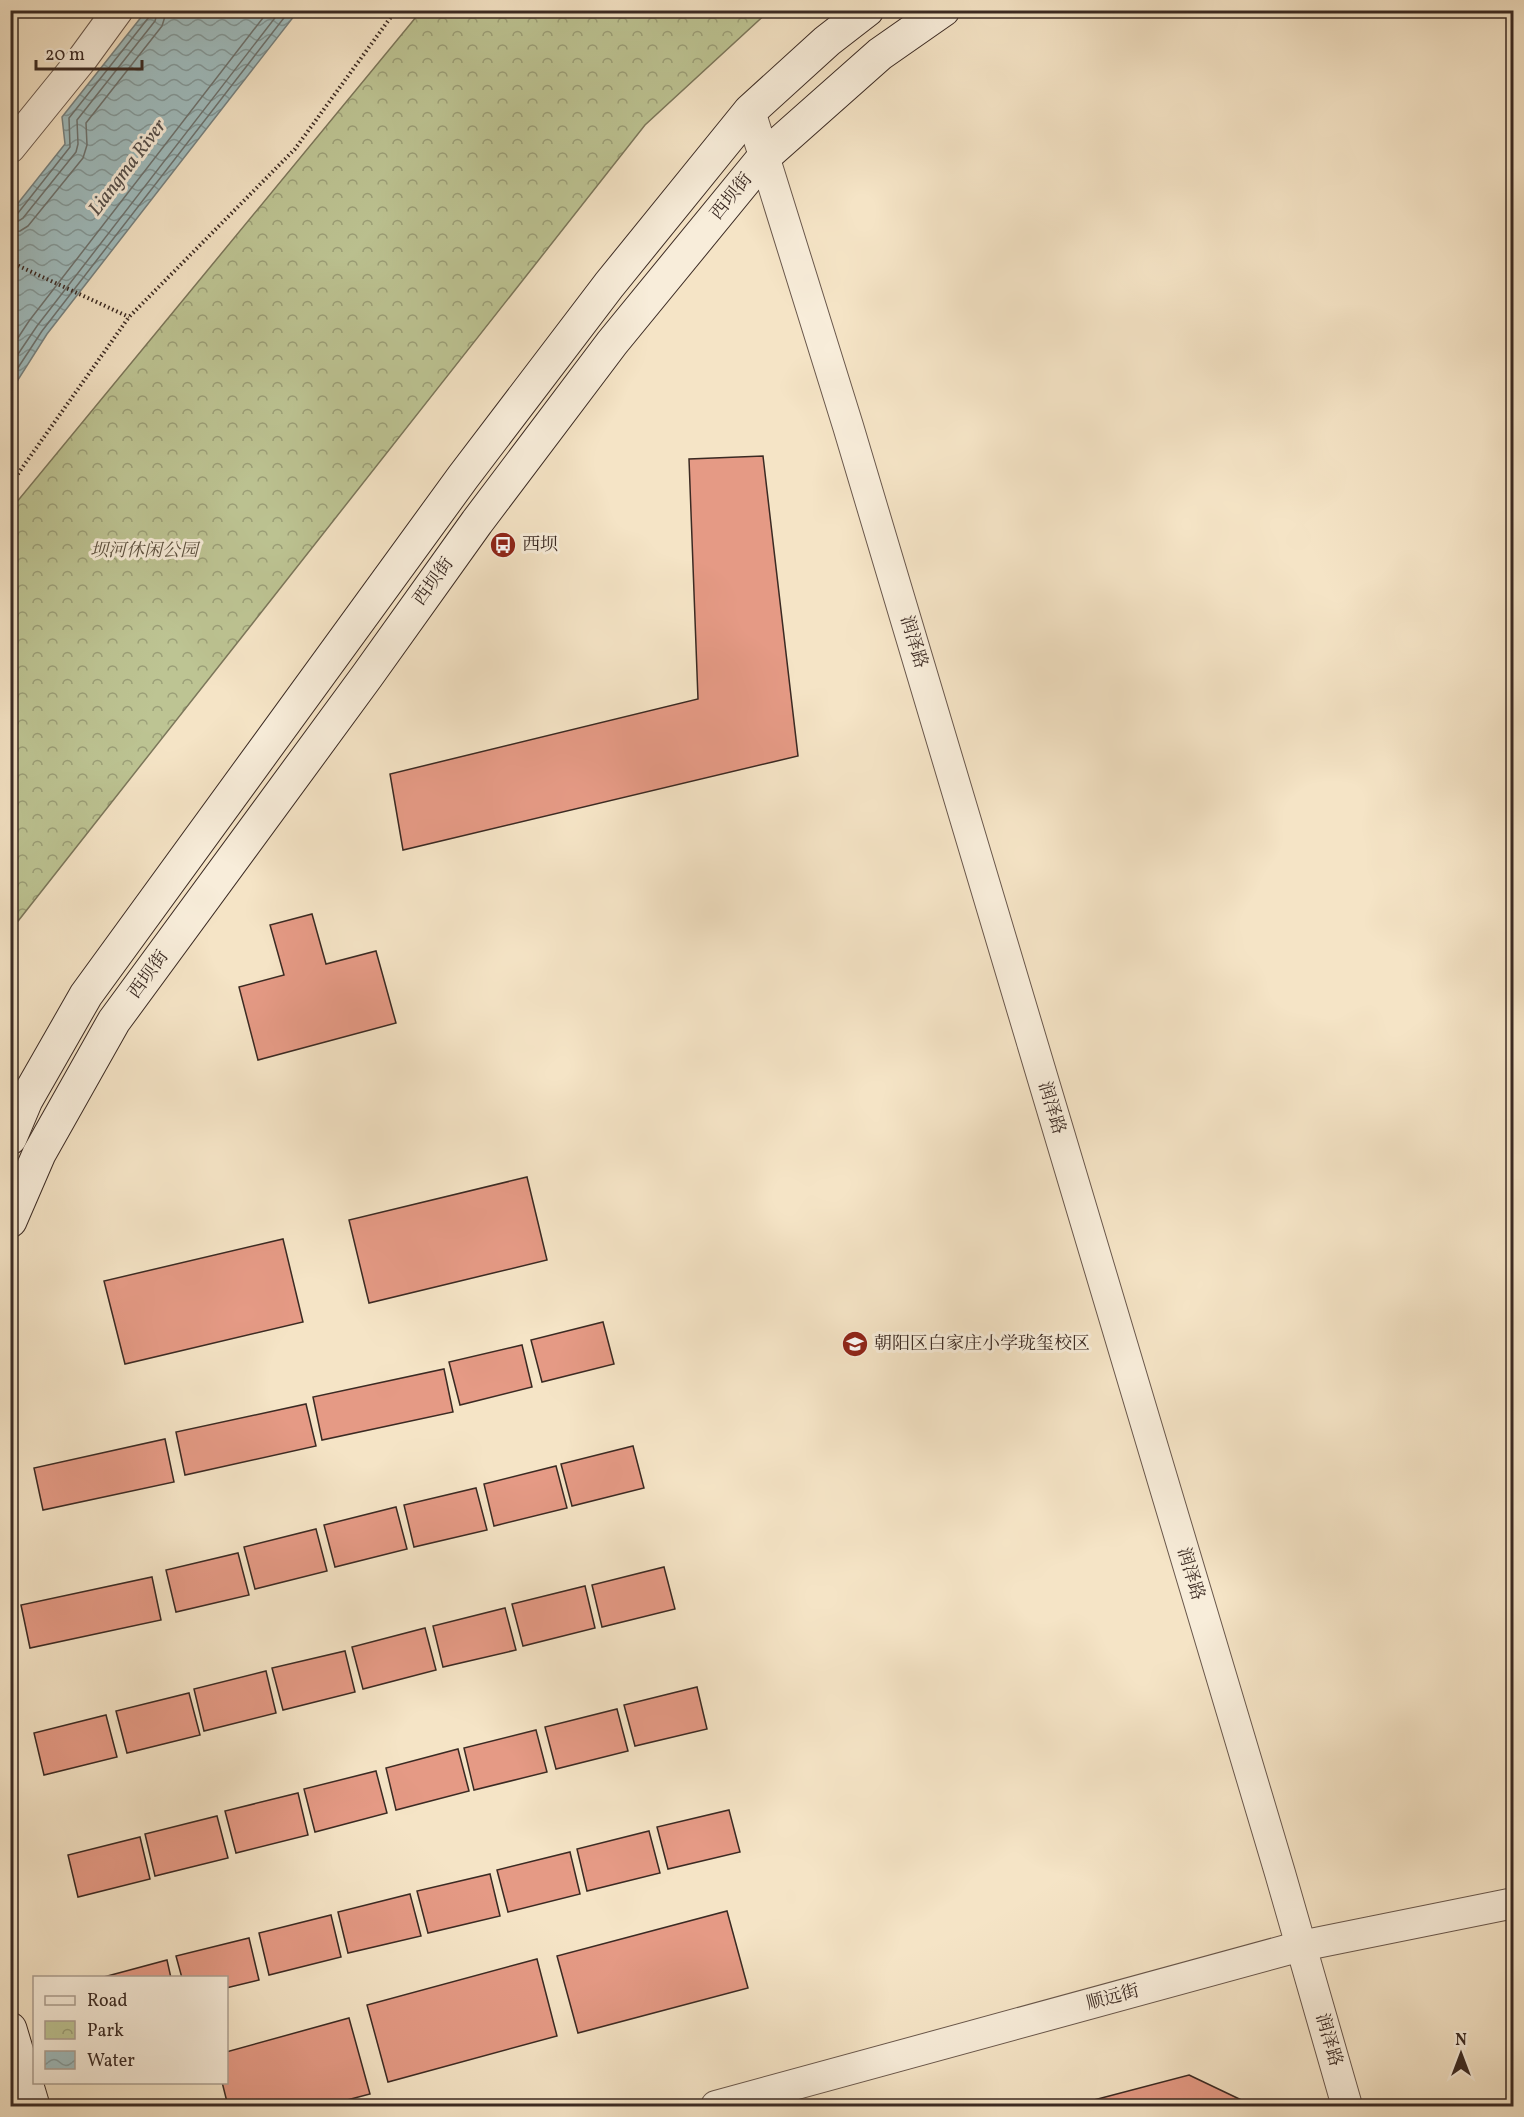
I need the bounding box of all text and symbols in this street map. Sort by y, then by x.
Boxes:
scale bar [36,33,142,71]
text: 20 m [45,43,85,68]
water label: Liangma River [82,113,174,222]
street label: 西坝街 [705,168,759,226]
bus stop icon: 西坝 [488,530,518,560]
place label: 西坝 [522,533,558,558]
park label: 坝河休闲公园 [90,539,201,564]
street label: 西坝街 [408,553,460,611]
street label: 润泽路 [893,613,933,671]
street label: 西坝街 [123,946,175,1004]
street label: 润泽路 [1031,1079,1071,1137]
school or university icon: 朝阳区白家庄小学珑玺校区 [840,1329,870,1359]
place label: 朝阳区白家庄小学珑玺校区 [874,1332,1090,1357]
street label: 润泽路 [1170,1545,1210,1603]
legend [33,1976,228,2084]
street label: 顺远街 [1084,1979,1142,2017]
text: Road [87,1989,128,2014]
street label: 润泽路 [1309,2011,1347,2069]
text: Park [87,2019,124,2044]
north arrow [1431,2024,1491,2084]
text: N [1455,2030,1467,2052]
text: Water [87,2049,135,2074]

